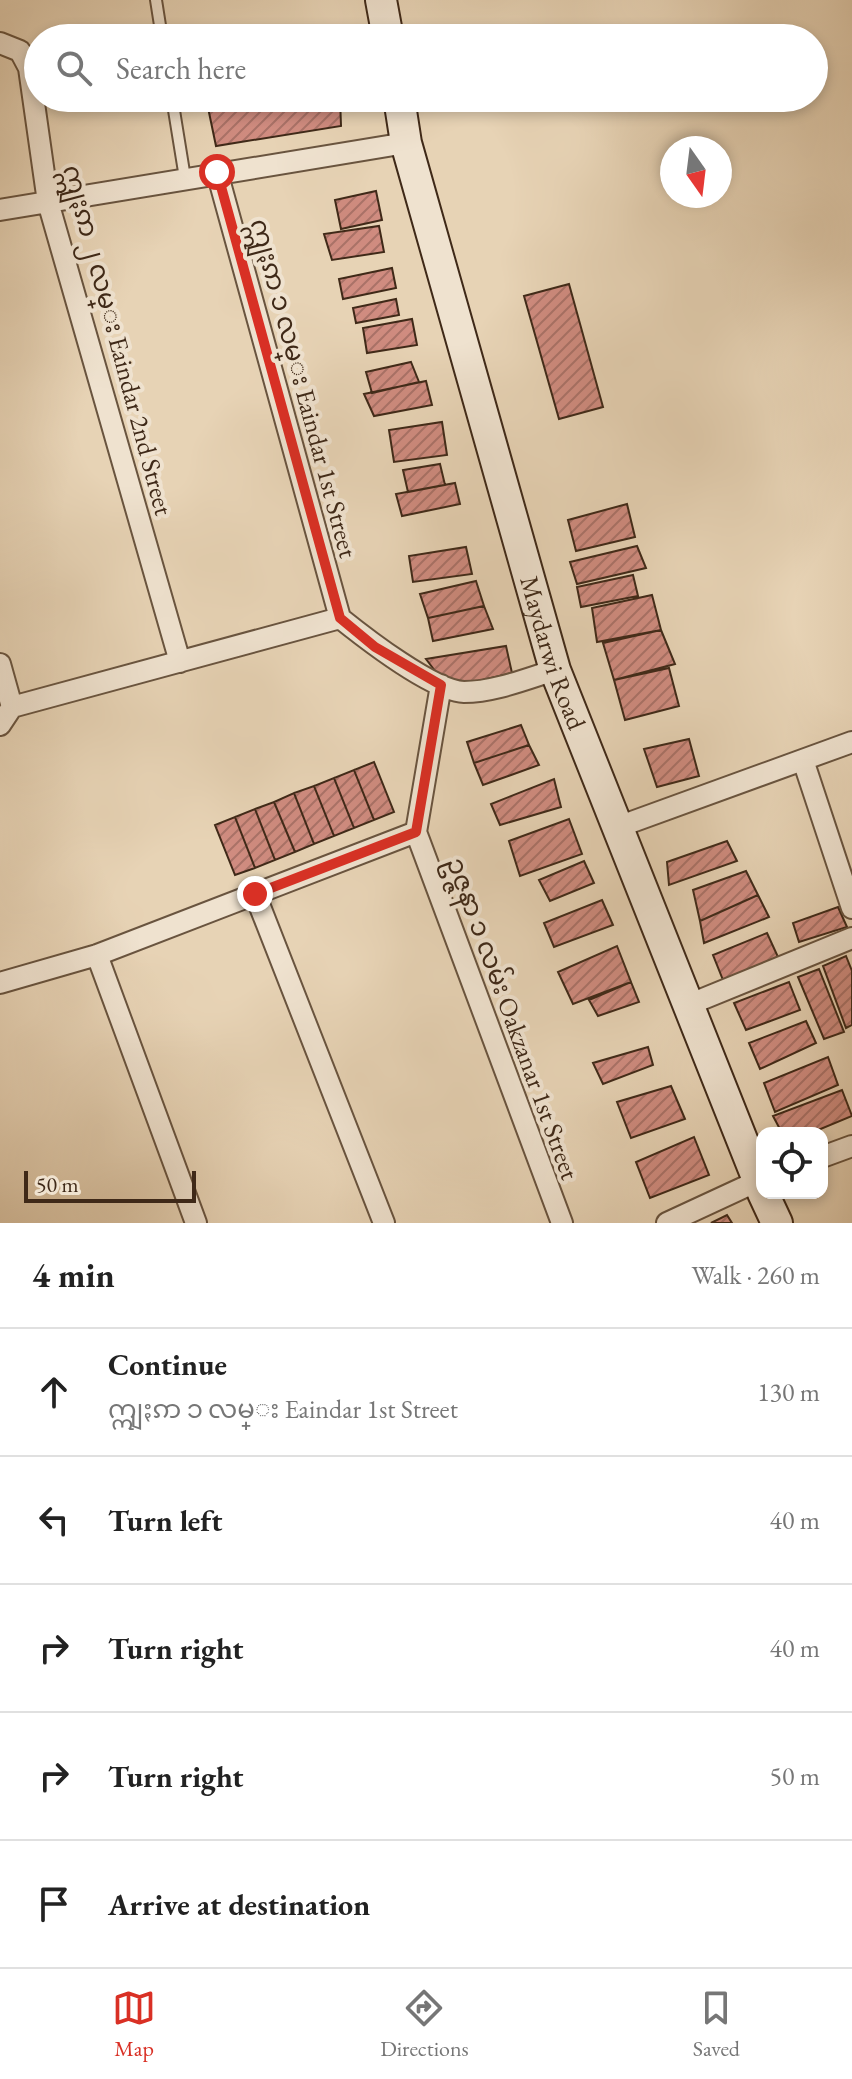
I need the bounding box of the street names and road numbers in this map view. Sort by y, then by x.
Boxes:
street label: ဣျႏၵာ ၂ လမ္း Eaindar 2nd Street [51,161,181,520]
street label: ဣျႏၵာ ၁ လမ္း Eaindar 1st Street [238,215,366,562]
street label: Maydarwi Road [512,572,594,735]
street label: ဥဇ္ဇနာ ၁ လမ်း Oakzanar 1st Street [434,852,587,1186]

